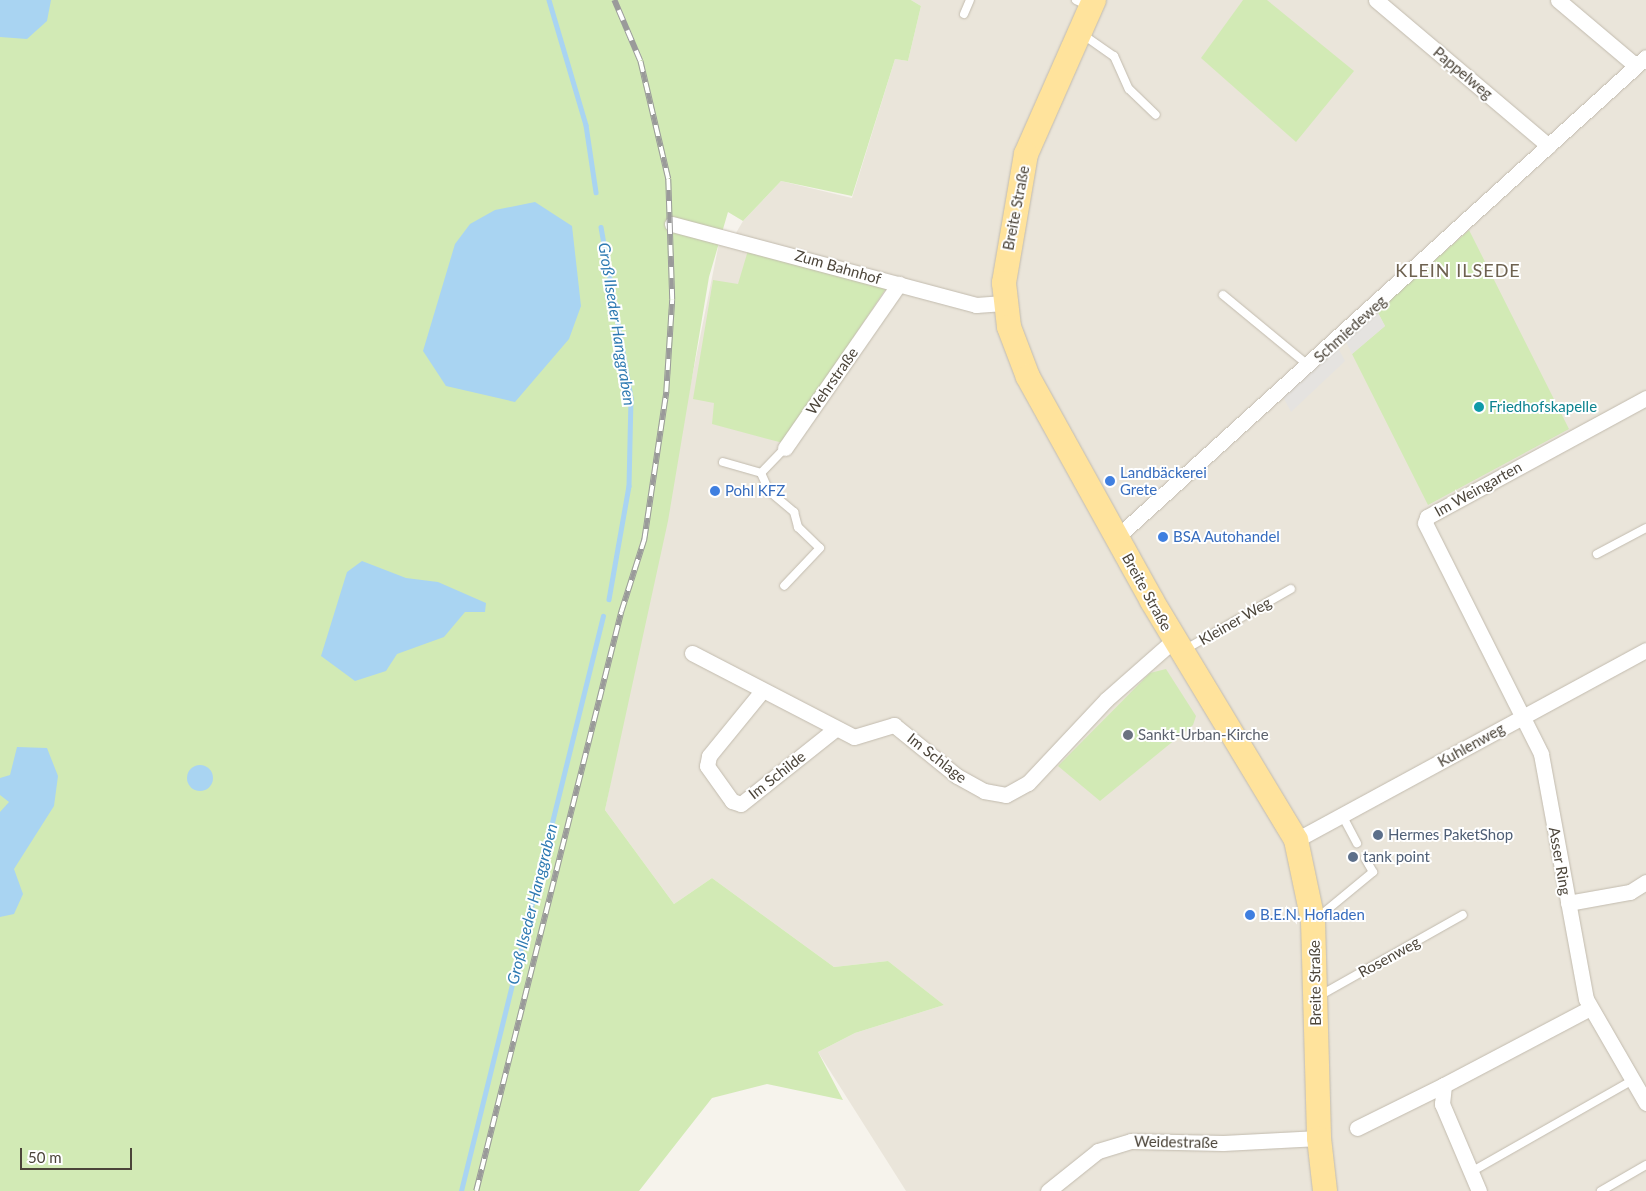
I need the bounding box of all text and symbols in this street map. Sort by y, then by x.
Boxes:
street label: Pappelweg [1430,43,1496,103]
street label: Breite Straße [999,164,1033,252]
water label: Groß Ilseder Hanggraben [595,241,639,407]
street label: Zum Bahnhof [793,246,883,288]
district label: KLEIN ILSEDE [1394,259,1522,281]
street label: Schmiedeweg [1310,292,1390,366]
street label: Wehrstraße [802,344,862,418]
place label: Friedhofskapelle [1489,398,1597,416]
marker: Friedhofskapelle [1473,401,1485,413]
street label: Im Weingarten [1431,458,1525,520]
place label: Landbäckerei Grete [1120,463,1207,498]
marker: Landbäckerei Grete [1104,475,1116,487]
place label: Pohl KFZ [725,482,785,500]
marker: Pohl KFZ [709,485,721,497]
place label: BSA Autohandel [1173,528,1281,546]
marker: BSA Autohandel [1157,531,1169,543]
street label: Breite Straße [1118,550,1176,634]
street label: Kleiner Weg [1195,593,1275,649]
street label: Kuhlenweg [1435,719,1507,771]
place label: Sankt-Urban-Kirche [1138,726,1269,744]
street label: Im Schlage [904,729,970,787]
marker: Sankt-Urban-Kirche [1122,729,1134,741]
street label: Im Schilde [745,747,809,803]
water label: Groß Ilseder Hanggraben [503,822,561,986]
street label: Asser Ring [1545,825,1575,897]
place label: Hermes PaketShop [1388,826,1513,844]
marker: Hermes PaketShop [1372,829,1384,841]
place label: tank point [1363,848,1430,866]
marker: tank point [1347,851,1359,863]
place label: B.E.N. Hofladen [1260,906,1365,924]
marker: B.E.N. Hofladen [1244,909,1256,921]
street label: Rosenweg [1355,933,1423,981]
street label: Breite Straße [1305,940,1325,1026]
street label: Weidestraße [1134,1132,1218,1152]
scale bar [22,1138,135,1170]
text: 50 m [28,1148,62,1166]

